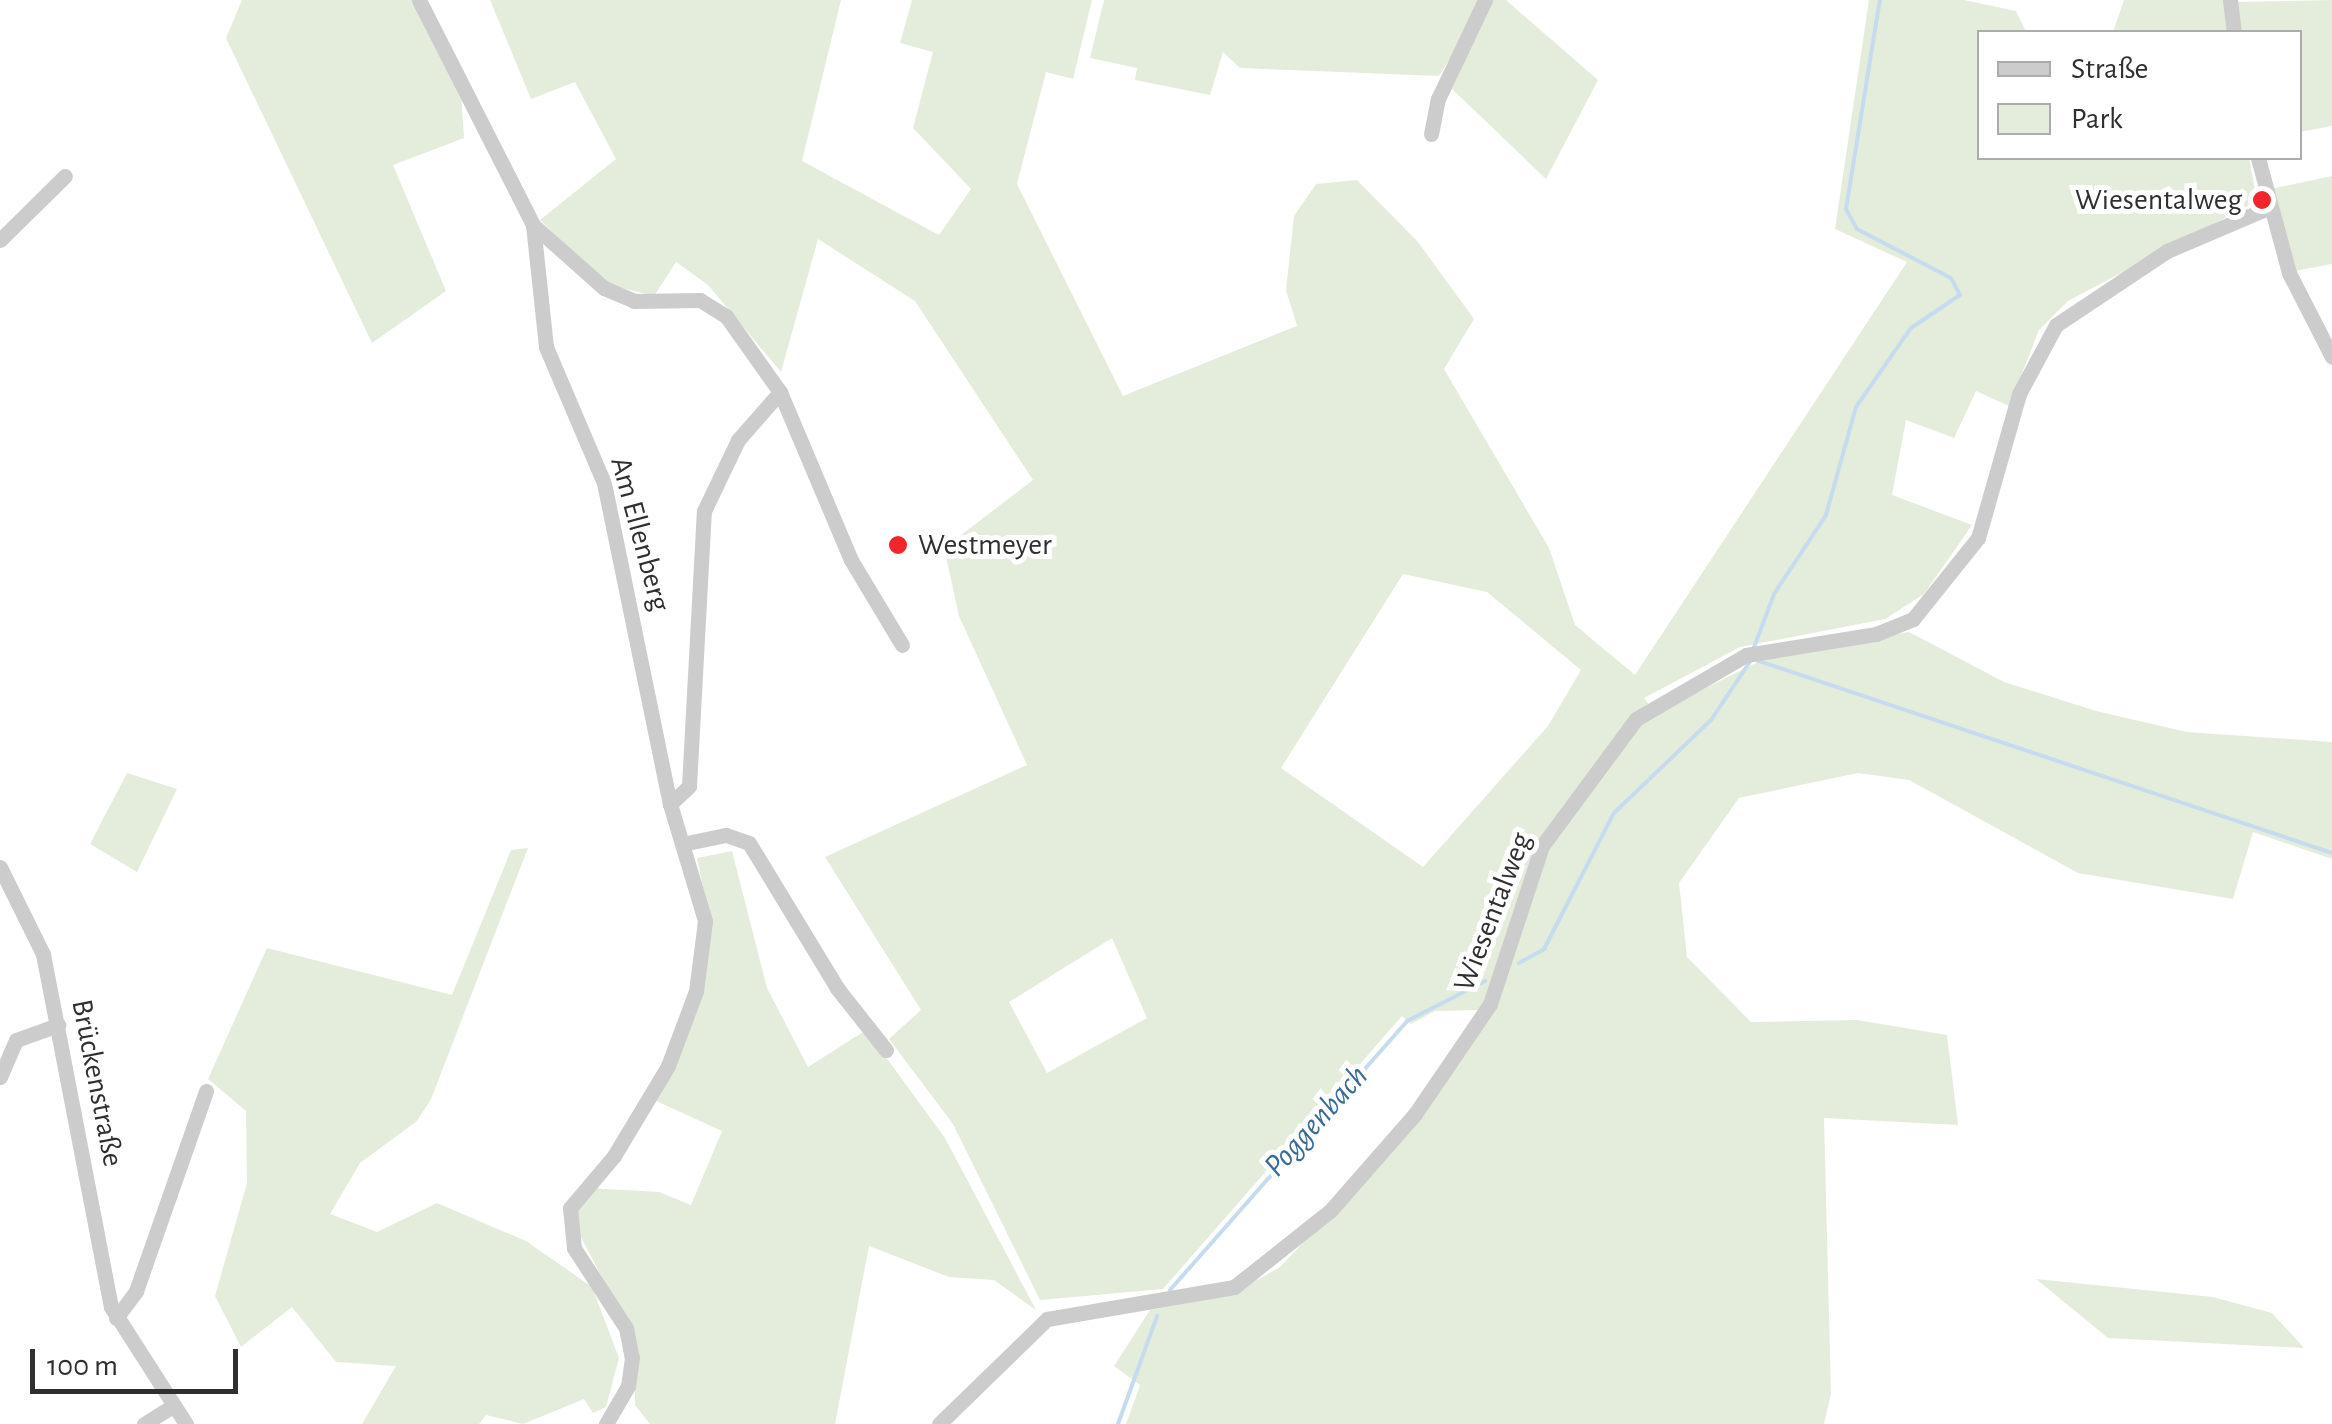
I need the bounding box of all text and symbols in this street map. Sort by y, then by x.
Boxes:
legend [1977,30,2302,160]
text: Straße [2071,54,2148,84]
text: Park [2071,104,2123,134]
place label: Wiesentalweg [2075,182,2242,218]
marker: Wiesentalweg [2251,189,2273,211]
street label: Am Ellenberg [602,453,678,615]
place label: Westmeyer [918,527,1052,563]
marker: Westmeyer [887,534,909,556]
street label: Wiesentalweg [1446,828,1540,996]
street label: Brückenstraße [63,997,131,1169]
water label: Poggenbach [1256,1057,1376,1185]
scale bar [35,1329,242,1391]
text: 100 m [47,1351,118,1381]

